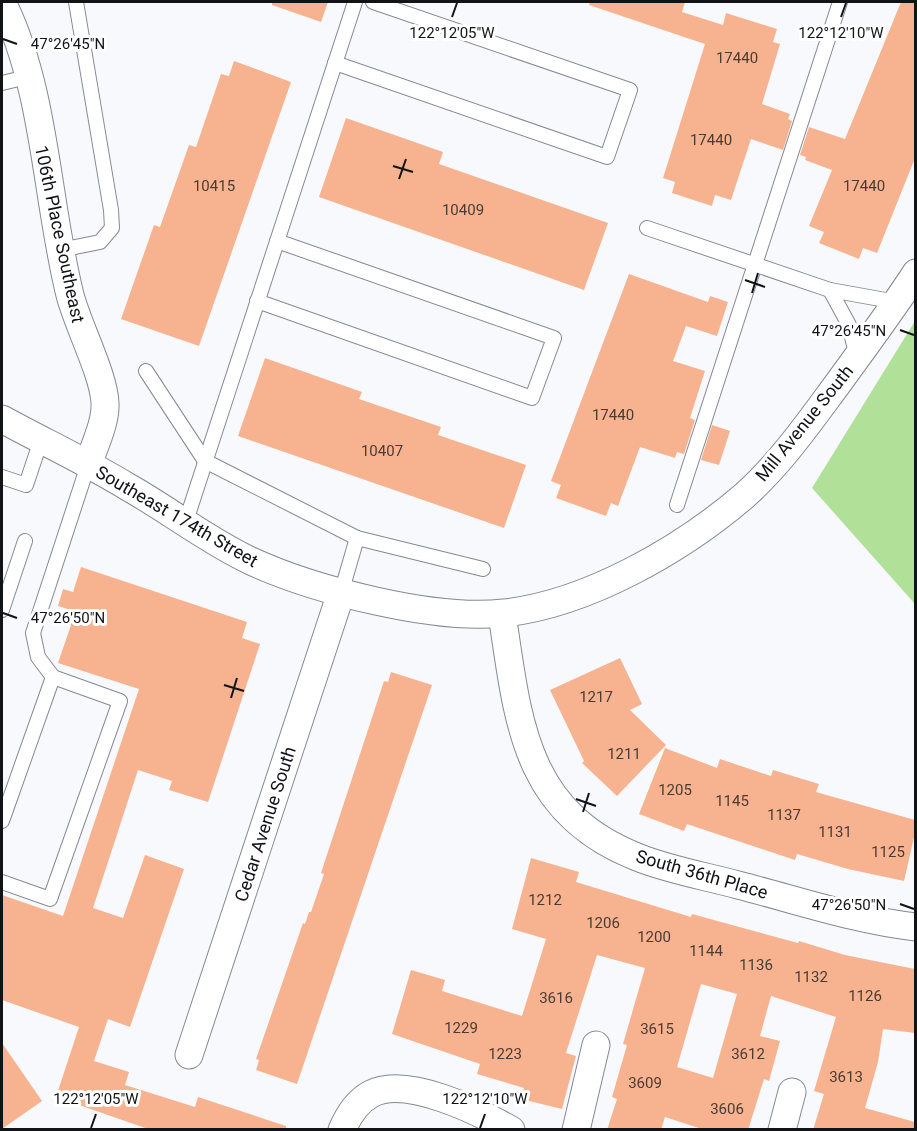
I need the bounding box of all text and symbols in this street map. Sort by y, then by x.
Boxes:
text: 122°12'05"W [409,24,495,42]
text: 122°12'10"W [798,24,884,42]
text: 47°26'45"N [31,35,105,53]
house number: 17440 [716,49,758,67]
house number: 17440 [690,131,732,149]
street label: 106th Place Southeast [31,143,89,325]
house number: 10415 [193,177,235,195]
house number: 17440 [843,177,885,195]
house number: 10409 [442,201,484,219]
text: 47°26'45"N [812,322,886,340]
street label: Mill Avenue South [751,361,857,485]
house number: 17440 [592,406,634,424]
house number: 10407 [361,442,403,460]
street label: Southeast 174th Street [92,461,262,571]
text: 47°26'50"N [31,609,105,627]
house number: 1217 [579,688,613,706]
street label: Cedar Avenue South [230,744,300,904]
house number: 1211 [607,745,641,763]
house number: 1205 [658,781,692,799]
house number: 1145 [715,792,749,810]
house number: 1137 [767,806,801,824]
house number: 1131 [818,823,852,841]
house number: 1125 [871,843,905,861]
street label: South 36th Place [634,845,770,903]
house number: 1212 [528,891,562,909]
text: 47°26'50"N [812,896,886,914]
house number: 1206 [586,914,620,932]
house number: 1200 [637,928,671,946]
house number: 1144 [689,942,723,960]
house number: 1136 [739,956,773,974]
house number: 1132 [794,968,828,986]
house number: 1126 [848,987,882,1005]
house number: 3616 [539,989,573,1007]
house number: 1229 [444,1019,478,1037]
house number: 3615 [640,1020,674,1038]
house number: 1223 [488,1045,522,1063]
house number: 3612 [731,1045,765,1063]
house number: 3613 [829,1068,863,1086]
house number: 3609 [628,1074,662,1092]
text: 122°12'05"W [53,1090,139,1108]
text: 122°12'10"W [442,1090,528,1108]
house number: 3606 [710,1100,744,1118]

